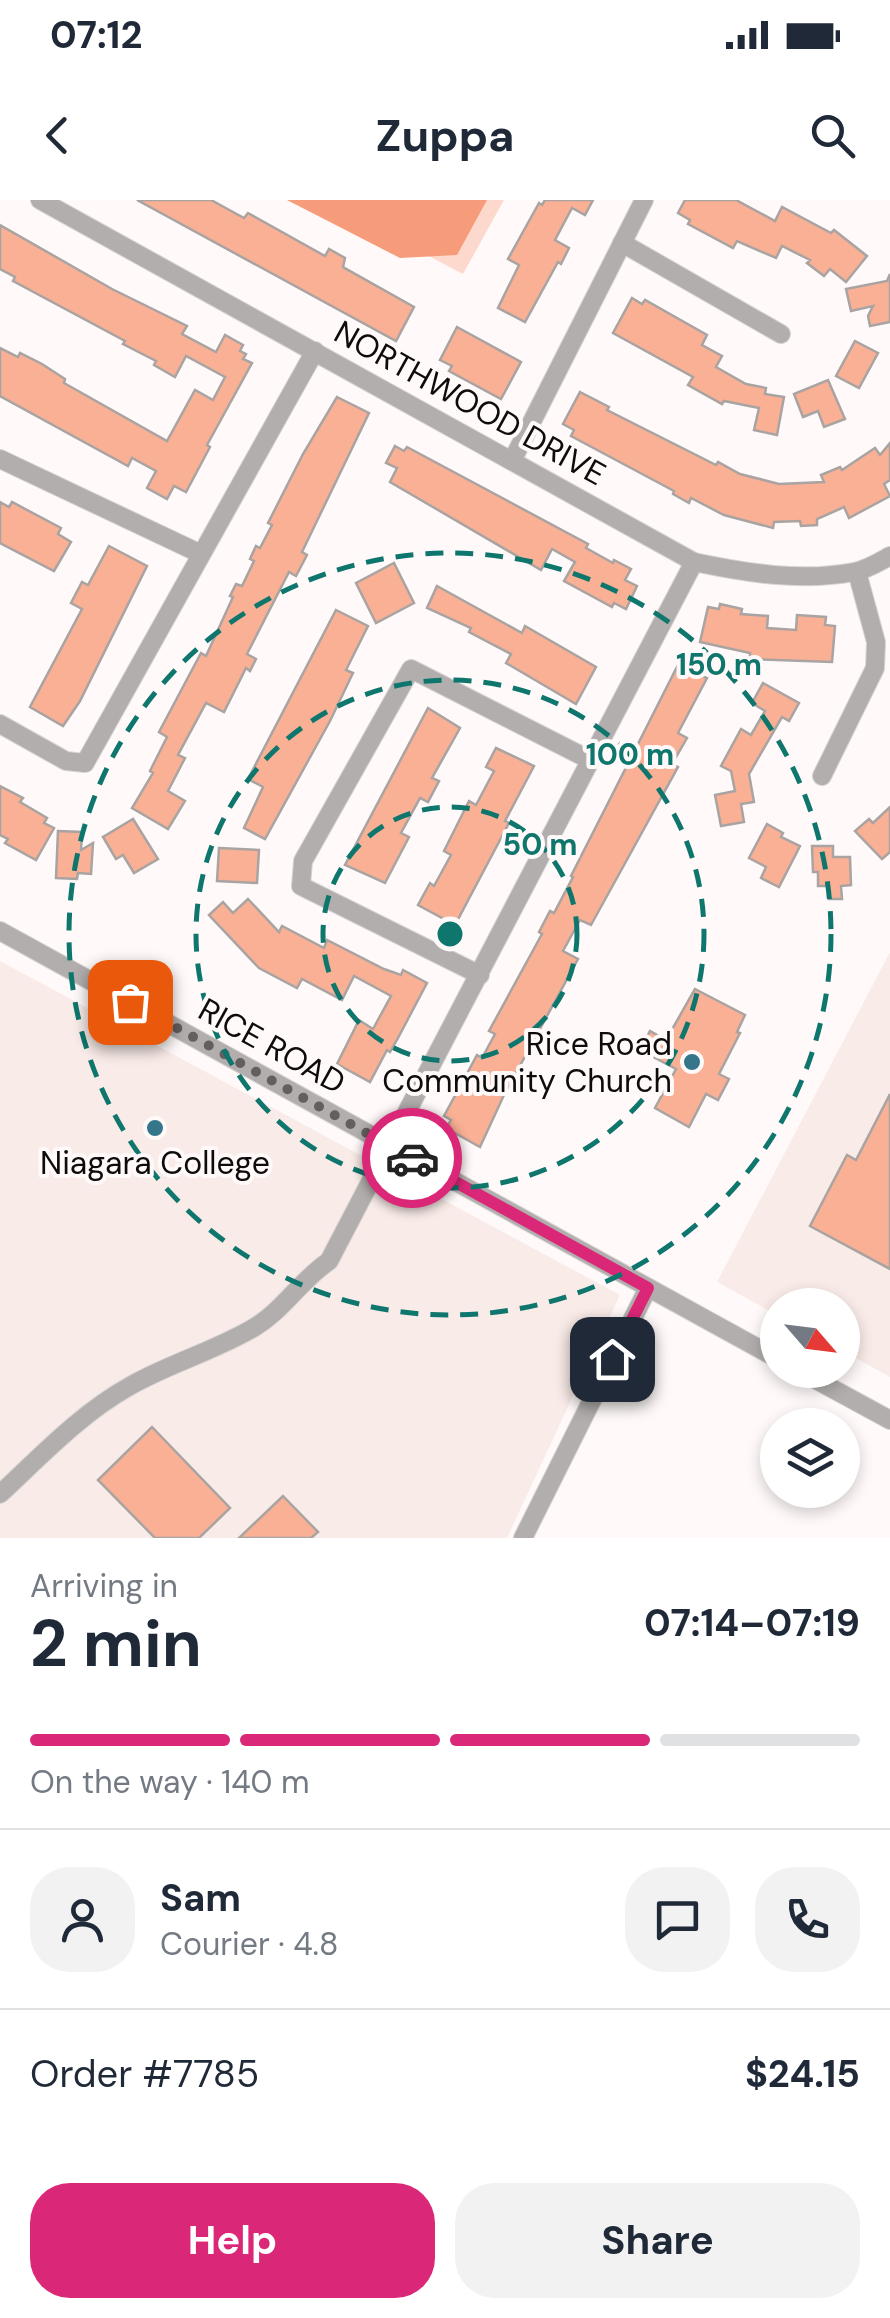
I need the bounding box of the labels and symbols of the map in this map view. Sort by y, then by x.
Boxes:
street label: NORTHWOOD DRIVE [327,311,613,495]
text: 150 m [676,645,762,684]
text: 100 m [586,735,674,774]
text: 50 m [502,825,578,864]
centre of rings [432,916,468,952]
pin [88,960,173,1045]
street label: RICE ROAD [191,988,353,1104]
place label: Rice Road Community Church [382,1023,672,1102]
marker: Rice Road Community Church [681,1051,703,1073]
courier [362,1108,462,1208]
marker: Niagara College [144,1117,166,1139]
place label: Niagara College [40,1142,270,1184]
north arrow [760,1288,860,1388]
pin [570,1317,655,1402]

